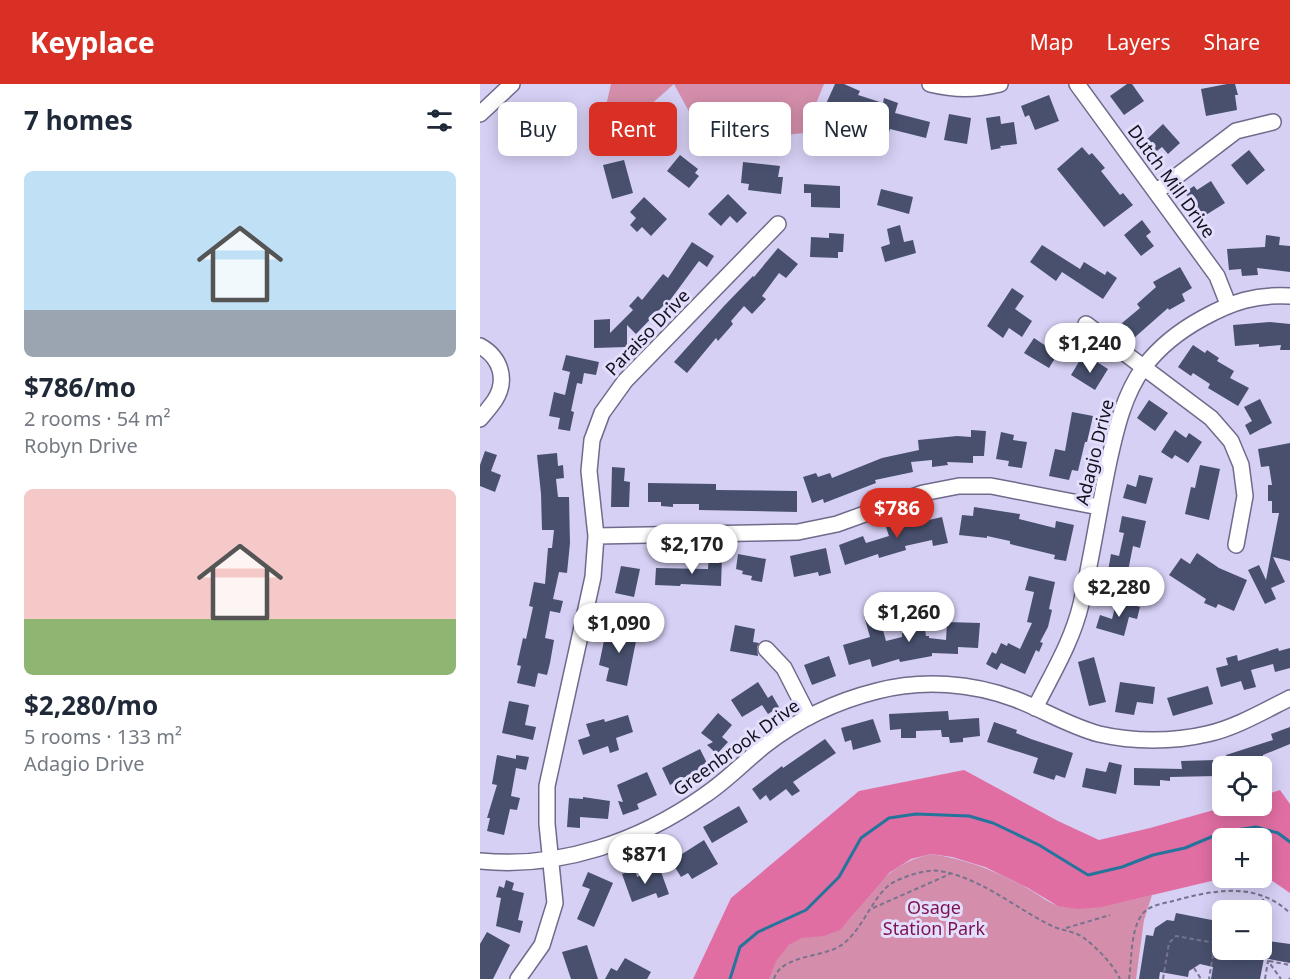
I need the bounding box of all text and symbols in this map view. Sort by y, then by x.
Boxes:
text: Keyplace [30,23,155,61]
text: Map [1030,28,1074,56]
text: Layers [1107,28,1171,56]
text: Share [1204,28,1260,56]
text: 7 homes [24,102,133,138]
chip: Buy [498,102,577,156]
chip: Rent [589,102,677,156]
chip: Filters [689,102,791,156]
chip: New [803,102,889,156]
icon: filters [423,104,456,137]
street label: Dutch Mill Drive [1123,119,1221,243]
icon: home [186,210,294,318]
street label: Paraiso Drive [600,284,694,380]
pin: $1,240 [1041,323,1139,374]
text: $1,240 [1059,329,1121,356]
text: $786/mo [24,369,136,405]
street label: Adagio Drive [1069,396,1119,508]
text: 2 rooms · 54 m² [24,405,171,432]
text: Robyn Drive [24,432,138,459]
pin: $786 [861,488,933,539]
text: $786 [874,494,920,521]
pin: $2,170 [643,524,741,575]
icon: home [186,528,294,636]
text: $2,170 [661,530,723,557]
pin: $2,280 [1070,567,1168,618]
text: $2,280 [1088,573,1150,600]
pin: $1,260 [860,592,958,643]
text: $1,260 [878,598,940,625]
pin: $1,090 [570,603,668,654]
text: $1,090 [588,609,650,636]
text: $2,280/mo [24,687,158,723]
street label: Greenbrook Drive [668,693,804,801]
text: 5 rooms · 133 m² [24,723,182,750]
text: Adagio Drive [24,750,145,777]
map controls [1212,756,1272,960]
button: locate [1212,756,1272,816]
button: + [1212,828,1272,888]
pin: $871 [609,834,681,885]
text: $871 [622,840,668,867]
park label: Osage Station Park [883,895,986,940]
button: − [1212,900,1272,960]

